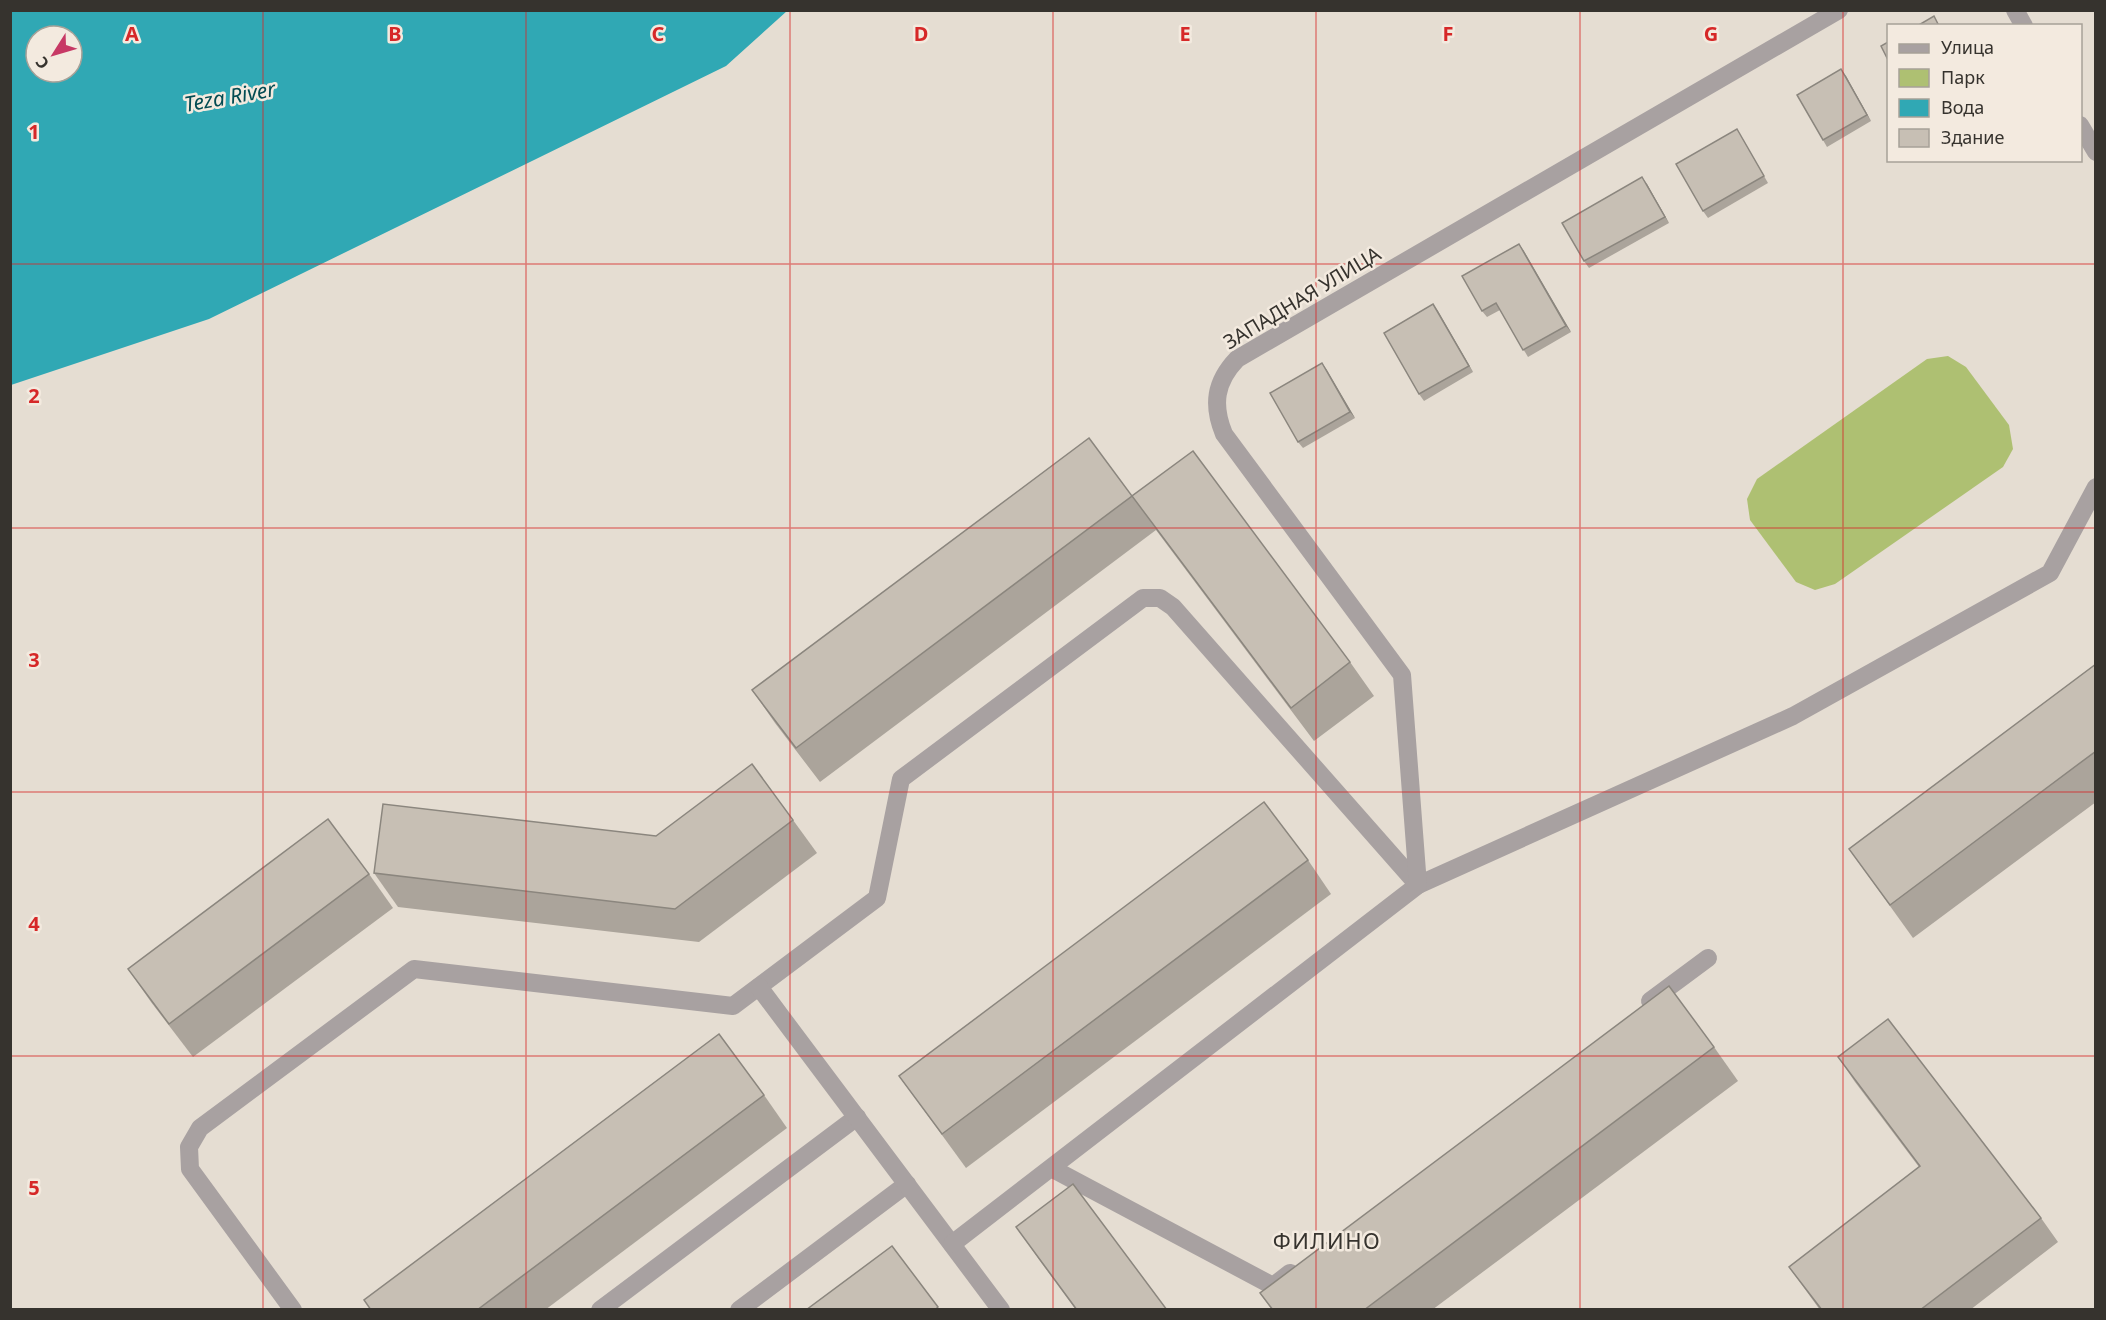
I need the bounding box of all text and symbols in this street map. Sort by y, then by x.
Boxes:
text: A [125,20,139,47]
text: B [388,20,402,47]
text: C [652,20,665,47]
text: D [914,20,928,47]
text: E [1179,20,1191,47]
text: F [1443,20,1453,47]
text: G [1704,20,1718,47]
north arrow [24,24,84,84]
legend [1887,24,2082,162]
text: Улица [1941,35,1994,59]
text: С [30,52,54,74]
text: Парк [1941,65,1985,89]
water label: Teza River [182,74,279,118]
text: Вода [1941,95,1984,119]
text: 1 [28,118,40,145]
text: Здание [1941,125,2005,149]
street label: ЗАПАДНАЯ УЛИЦА [1218,240,1386,355]
text: 2 [28,382,40,409]
text: 3 [28,646,40,673]
text: 4 [28,910,40,937]
text: 5 [28,1174,40,1201]
district label: ФИЛИНО [1273,1225,1381,1255]

